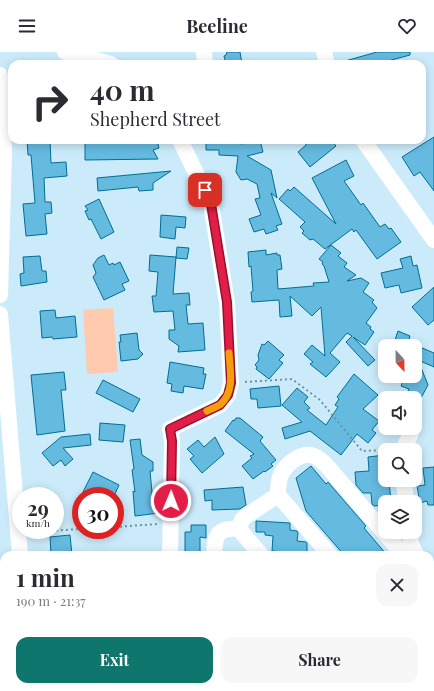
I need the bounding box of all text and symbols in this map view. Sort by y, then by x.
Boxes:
text: Beeline [186,14,248,38]
icon: menu [16,15,38,37]
icon: heart [396,15,418,37]
text: 40 m [90,71,155,108]
icon: right [24,76,76,128]
text: Shepherd Street [90,107,220,131]
pin [188,173,222,207]
icon: arrive [194,179,216,201]
north arrow [378,339,422,383]
map controls [378,339,422,539]
button: sound [378,391,422,435]
button: search [378,443,422,487]
position arrow [150,480,192,522]
speed limit sign: 30 [72,487,124,539]
text: 29 [27,494,49,521]
button: layers [378,495,422,539]
text: km/h [26,516,50,530]
text: 1 min [16,561,75,593]
button: close [376,564,418,606]
text: 190 m · 21:37 [16,592,86,609]
button: Exit [16,637,213,683]
button: Share [221,637,418,683]

